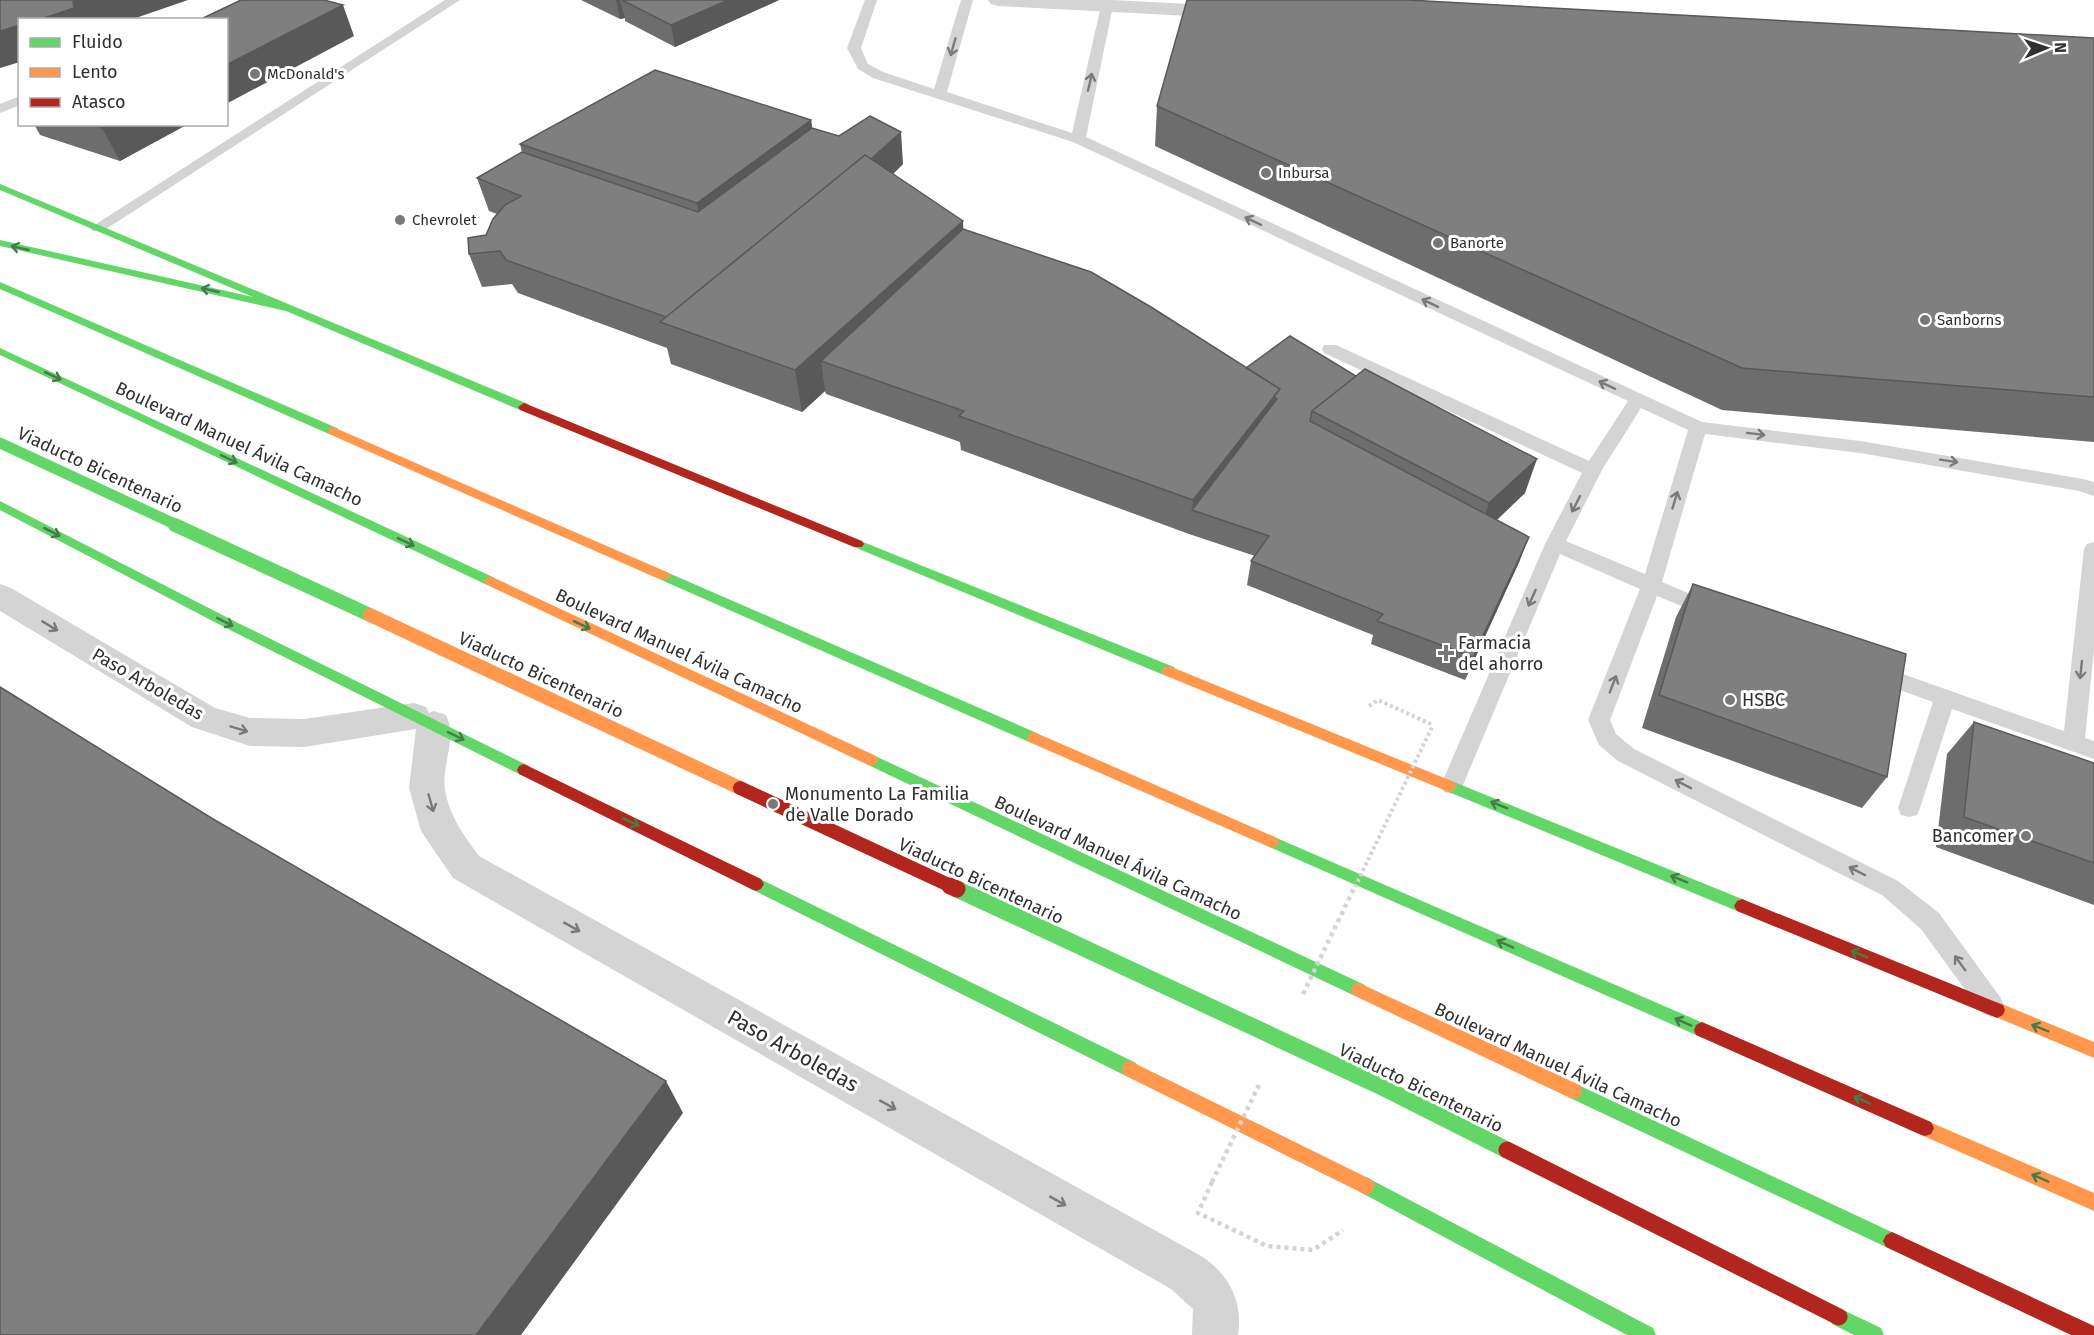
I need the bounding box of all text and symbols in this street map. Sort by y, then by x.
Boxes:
legend [18,18,228,126]
north arrow [2016,18,2076,78]
text: Fluido [72,31,123,53]
one-way arrow [947,38,958,57]
text: N [2051,42,2070,53]
text: Lento [72,61,118,83]
place label: McDonald's [267,65,345,83]
marker: McDonald's [248,67,262,81]
one-way arrow [1085,73,1097,92]
text: Atasco [72,91,125,113]
place label: Inbursa [1278,164,1329,182]
marker: Inbursa [1259,166,1273,180]
place label: Chevrolet [412,211,477,229]
marker: Chevrolet [393,213,407,227]
one-way arrow [1245,214,1263,226]
place label: Banorte [1450,234,1504,252]
marker: Banorte [1431,236,1445,250]
one-way arrow [10,242,30,253]
one-way arrow [201,284,220,296]
one-way arrow [1421,296,1439,307]
place label: Sanborns [1937,311,2001,329]
marker: Sanborns [1918,313,1932,327]
one-way arrow [43,370,61,382]
street label: Boulevard Manuel Ávila Camacho [112,376,367,511]
one-way arrow [1598,378,1616,390]
street label: Viaducto Bicentenario [14,422,186,518]
one-way arrow [1746,429,1766,440]
one-way arrow [220,453,238,465]
one-way arrow [1939,456,1959,467]
one-way arrow [1670,491,1681,510]
one-way arrow [1570,494,1581,512]
one-way arrow [43,526,60,538]
one-way arrow [396,537,414,548]
street label: Boulevard Manuel Ávila Camacho [552,583,807,718]
one-way arrow [1525,589,1536,607]
one-way arrow [216,616,233,628]
one-way arrow [573,620,591,632]
one-way arrow [41,621,58,633]
street label: Viaducto Bicentenario [455,627,627,723]
place label: Farmacia del ahorro [1458,632,1543,675]
street label: Paso Arboledas [88,643,208,725]
marker: Farmacia del ahorro [1439,646,1453,660]
one-way arrow [2076,660,2087,680]
one-way arrow [1608,676,1619,694]
place label: HSBC [1742,689,1785,711]
marker: HSBC [1723,693,1737,707]
one-way arrow [230,724,249,735]
one-way arrow [447,731,465,742]
one-way arrow [1674,778,1692,789]
place label: Monumento La Familia de Valle Dorado [785,783,969,826]
street label: Boulevard Manuel Ávila Camacho [991,790,1246,925]
one-way arrow [426,793,438,812]
marker: Monumento La Familia de Valle Dorado [766,797,780,811]
one-way arrow [1490,799,1509,810]
one-way arrow [622,817,640,829]
place label: Bancomer [1932,825,2014,847]
marker: Bancomer [2019,829,2033,843]
street label: Viaducto Bicentenario [895,833,1067,929]
one-way arrow [1848,865,1866,877]
one-way arrow [1671,873,1689,884]
one-way arrow [563,921,580,933]
one-way arrow [1496,938,1514,949]
one-way arrow [1851,948,1869,959]
one-way arrow [1954,955,1966,971]
street label: Boulevard Manuel Ávila Camacho [1431,997,1686,1132]
street label: Paso Arboledas [723,1004,863,1098]
one-way arrow [1675,1016,1693,1027]
one-way arrow [2031,1022,2049,1033]
street label: Viaducto Bicentenario [1335,1039,1507,1137]
one-way arrow [1853,1094,1871,1105]
one-way arrow [879,1099,896,1111]
one-way arrow [2032,1172,2050,1184]
one-way arrow [1049,1195,1066,1207]

